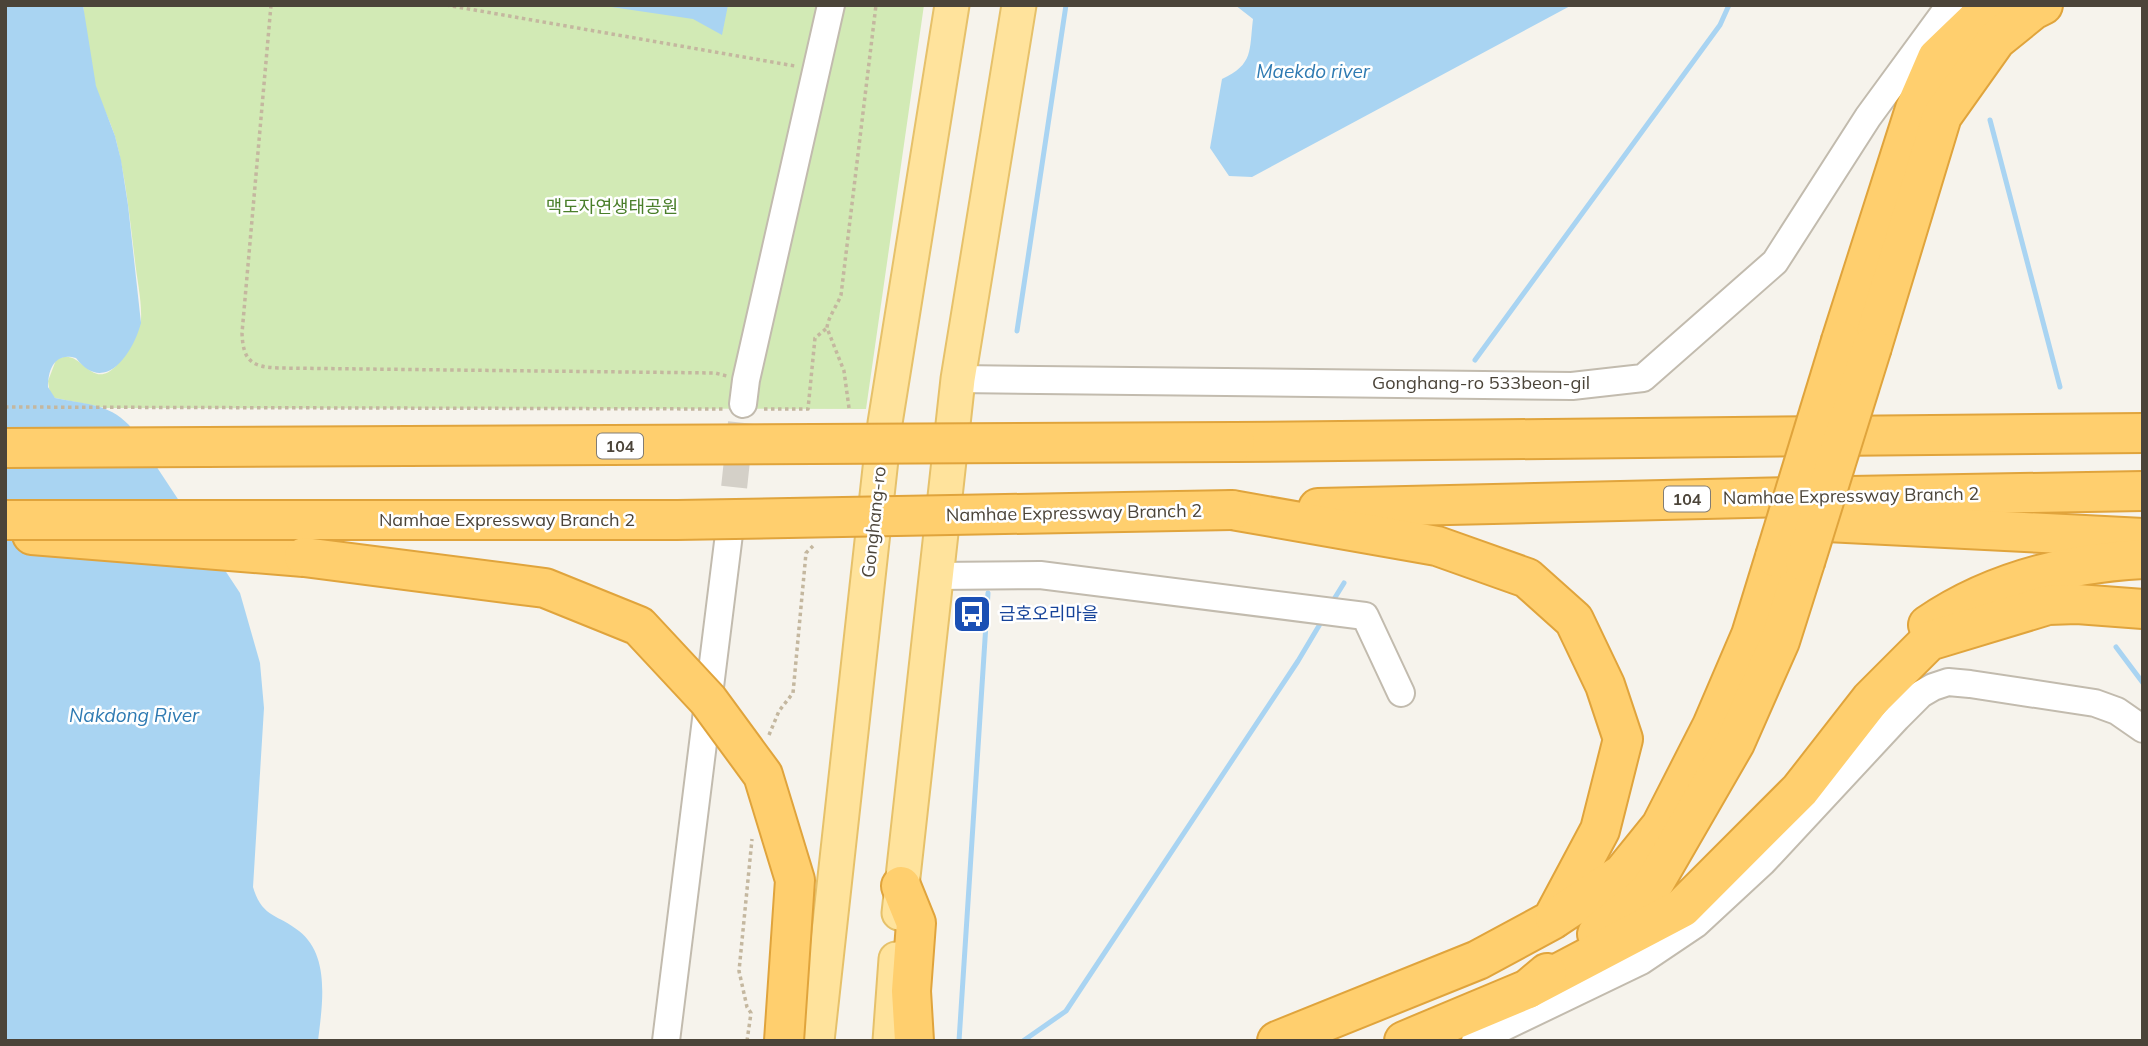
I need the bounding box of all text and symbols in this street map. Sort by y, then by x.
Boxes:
water label: Maekdo river [1256,59,1371,83]
park label: 맥도자연생태공원 [546,195,678,218]
street label: Gonghang-ro 533beon-gil [1372,371,1590,394]
road number: 104 [597,434,643,458]
street label: Gonghang-ro [856,465,891,579]
street label: Namhae Expressway Branch 2 [1723,482,1979,509]
road number: 104 [1664,486,1710,512]
street label: Namhae Expressway Branch 2 [946,499,1202,526]
street label: Namhae Expressway Branch 2 [379,508,635,531]
bus stop icon: 금호오리마을 [951,593,993,635]
place label: 금호오리마을 [999,602,1098,625]
water label: Nakdong River [69,703,200,727]

